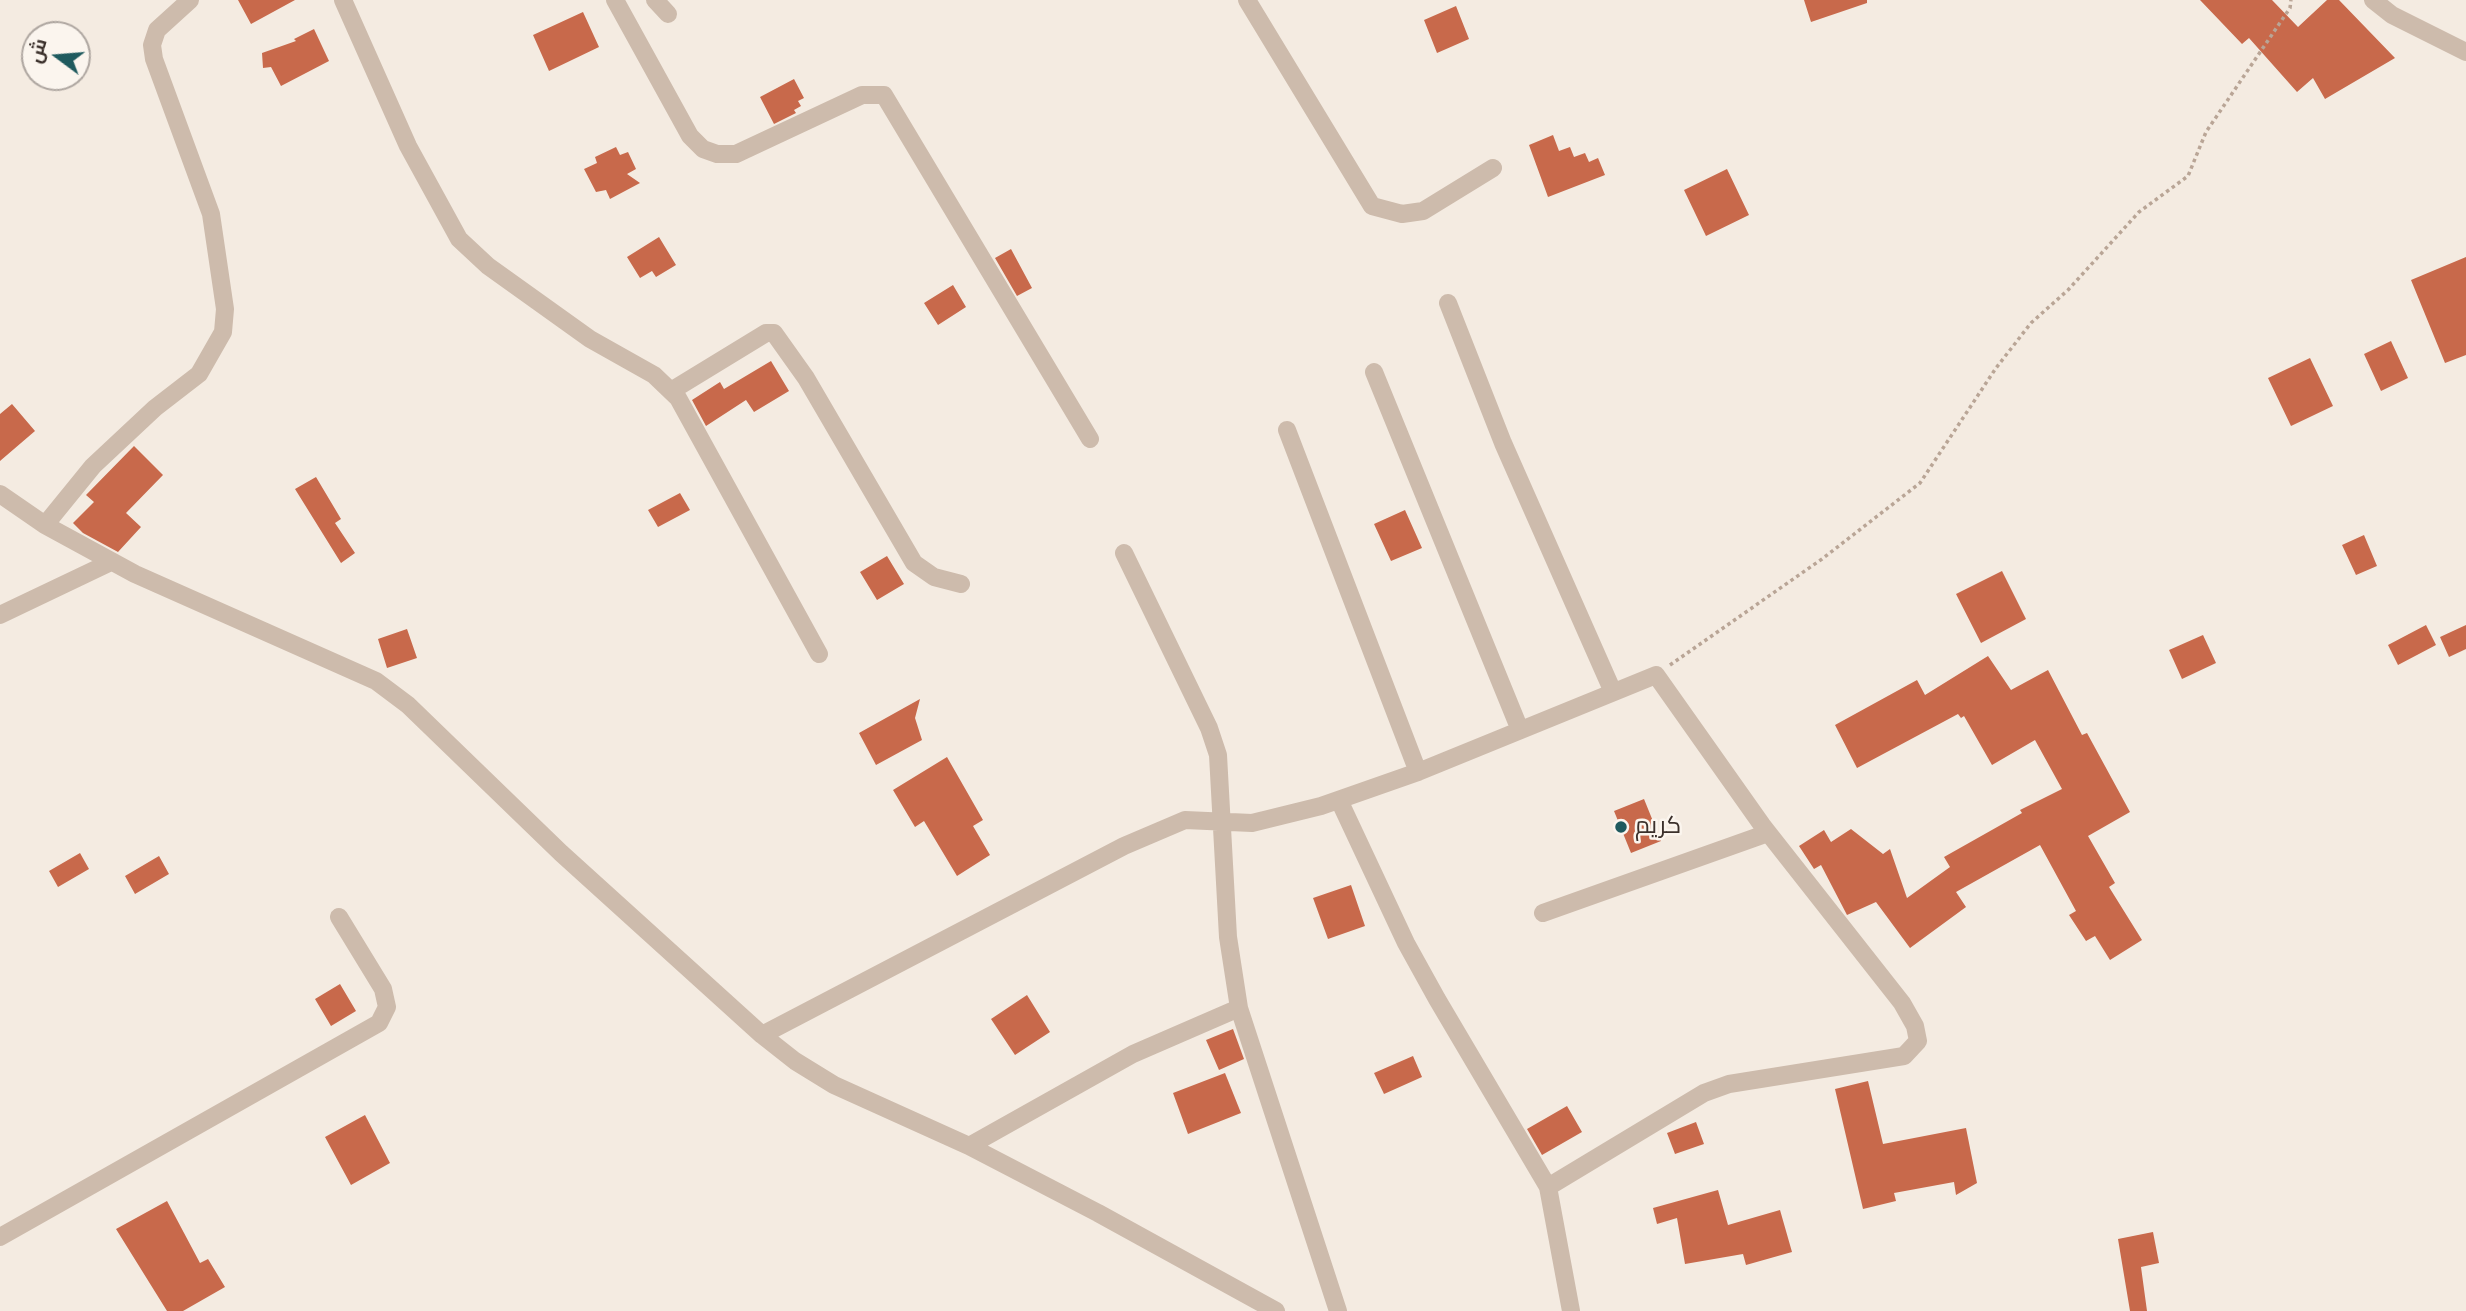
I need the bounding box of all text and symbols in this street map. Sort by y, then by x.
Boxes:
north arrow [21,21,91,91]
text: ش [23,36,52,66]
place label: كريم [1635,813,1681,841]
marker: كريم [1613,819,1629,835]

